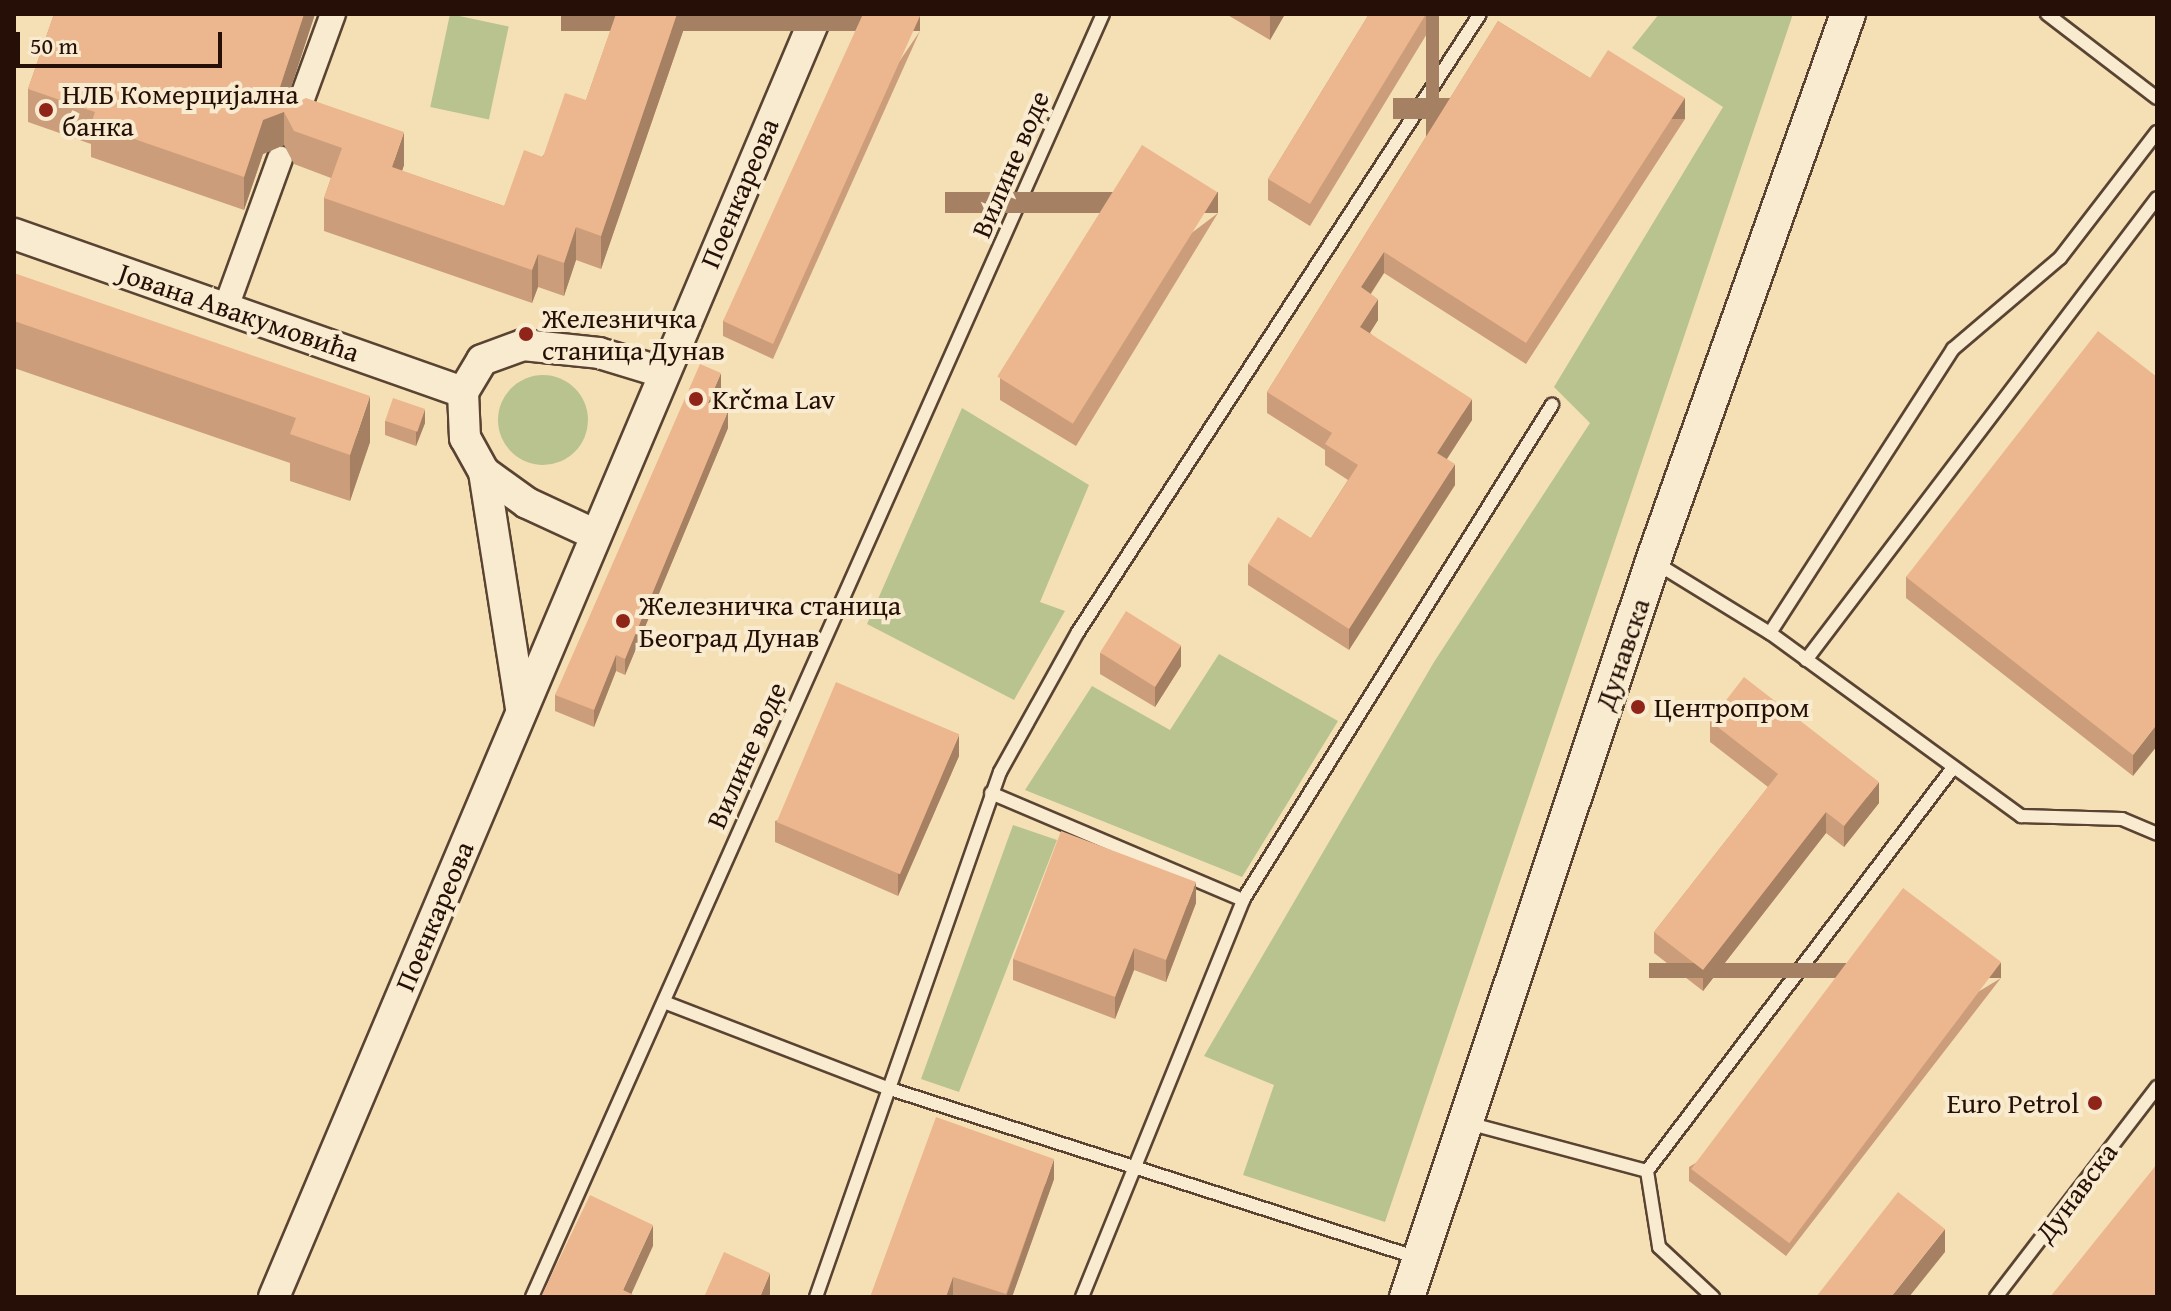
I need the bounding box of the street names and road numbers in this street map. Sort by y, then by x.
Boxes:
street label: Вилине воде [964,85,1056,243]
street label: Поенкареова [692,113,786,273]
street label: Јована Авакумовића [114,255,364,369]
street label: Дунавска [1587,594,1657,714]
street label: Вилине воде [699,677,793,833]
street label: Поенкареова [387,836,481,996]
street label: Дунавска [2028,1136,2124,1248]

